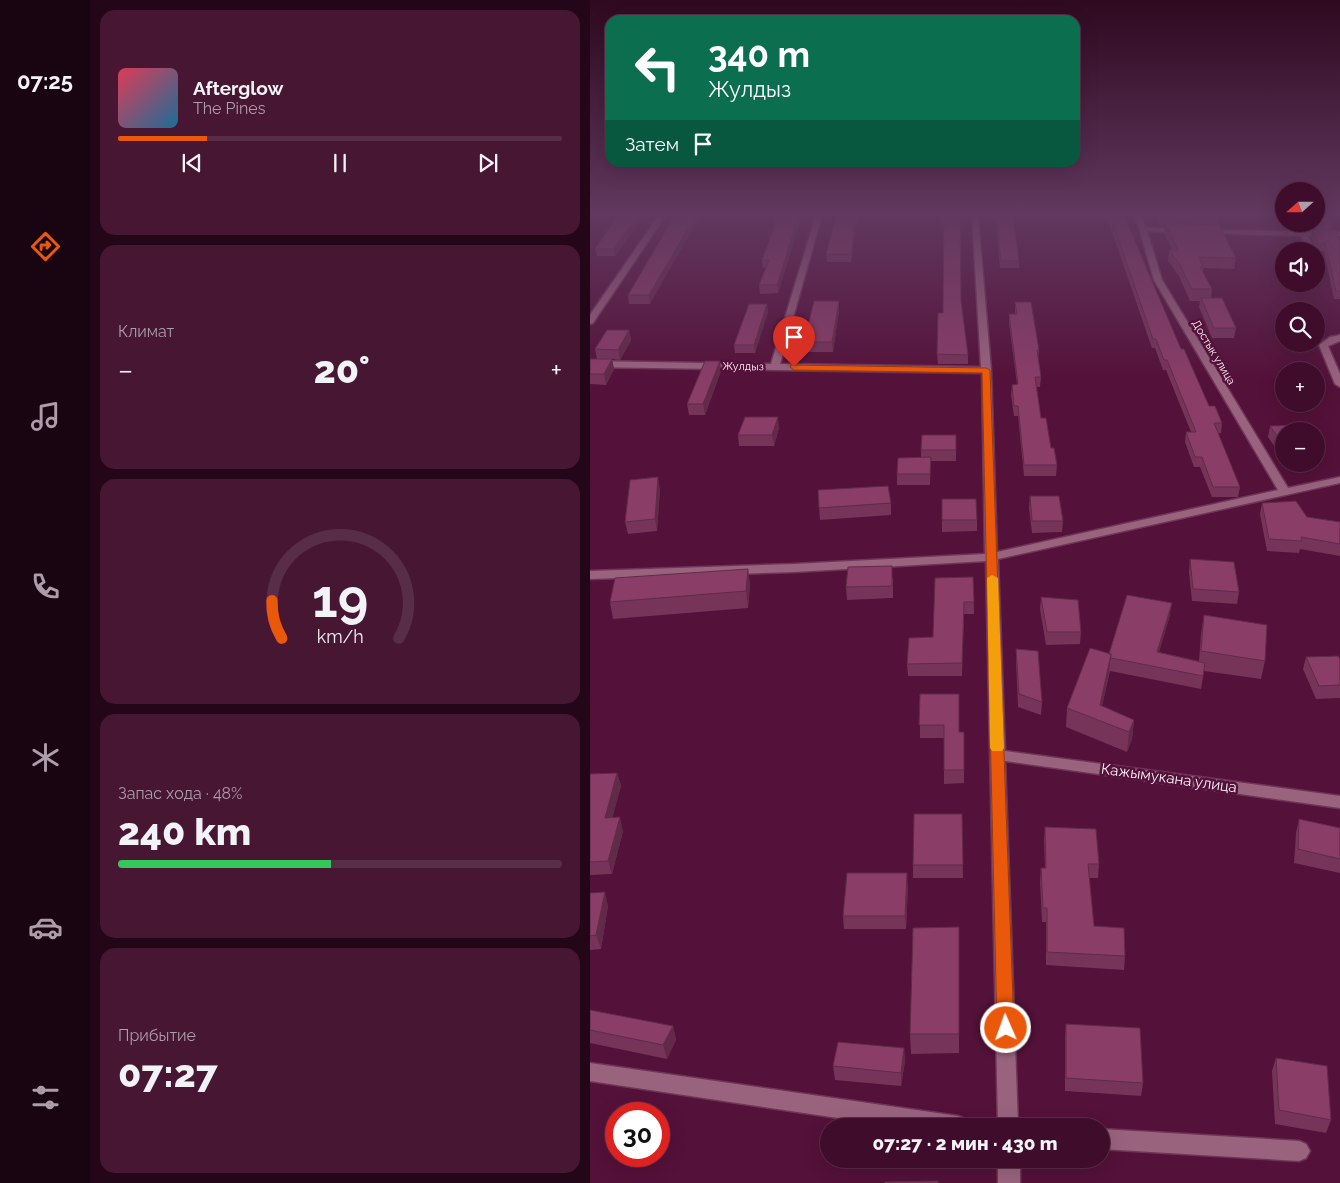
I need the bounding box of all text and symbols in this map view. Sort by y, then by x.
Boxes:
text: 340 m [708,34,810,75]
icon: left [625,35,690,100]
text: 07:25 [17,68,73,94]
text: Жулдыз [708,76,791,102]
text: Afterglow [193,77,283,99]
text: The Pines [193,99,265,118]
icon: arrive [689,130,717,158]
text: Затем [625,133,679,155]
icon: previous [178,149,206,177]
icon: pause [326,149,354,177]
icon: next [474,149,502,177]
north arrow [1275,182,1325,232]
map controls [1275,182,1325,472]
icon: directions [28,229,63,264]
button: sound [1275,242,1325,292]
button: search [1275,302,1325,352]
pin [773,316,815,367]
street label: Достык улица [1189,318,1238,387]
text: Климат [118,322,174,341]
icon: arrive [780,323,808,351]
text: 20° [314,347,370,392]
text: − [118,354,133,387]
text: + [550,354,562,387]
street label: Жулдыз [722,360,764,373]
button: + [1275,362,1325,412]
icon: music [28,399,63,434]
button: − [1275,422,1325,472]
text: 19 [312,568,368,629]
icon: phone [28,569,63,604]
text: km/h [316,626,364,647]
icon: climate [28,740,63,775]
street label: Кажымукана улица [1100,760,1238,796]
text: Запас хода · 48% [118,784,243,803]
text: 240 km [118,809,251,854]
icon: car [28,910,63,945]
position arrow [979,1001,1031,1053]
text: Прибытие [118,1026,196,1045]
text: 07:27 [118,1051,218,1096]
icon: filters [28,1080,63,1115]
speed limit sign: 30 [605,1102,670,1167]
text: 07:27 · 2 мин · 430 m [872,1132,1058,1154]

